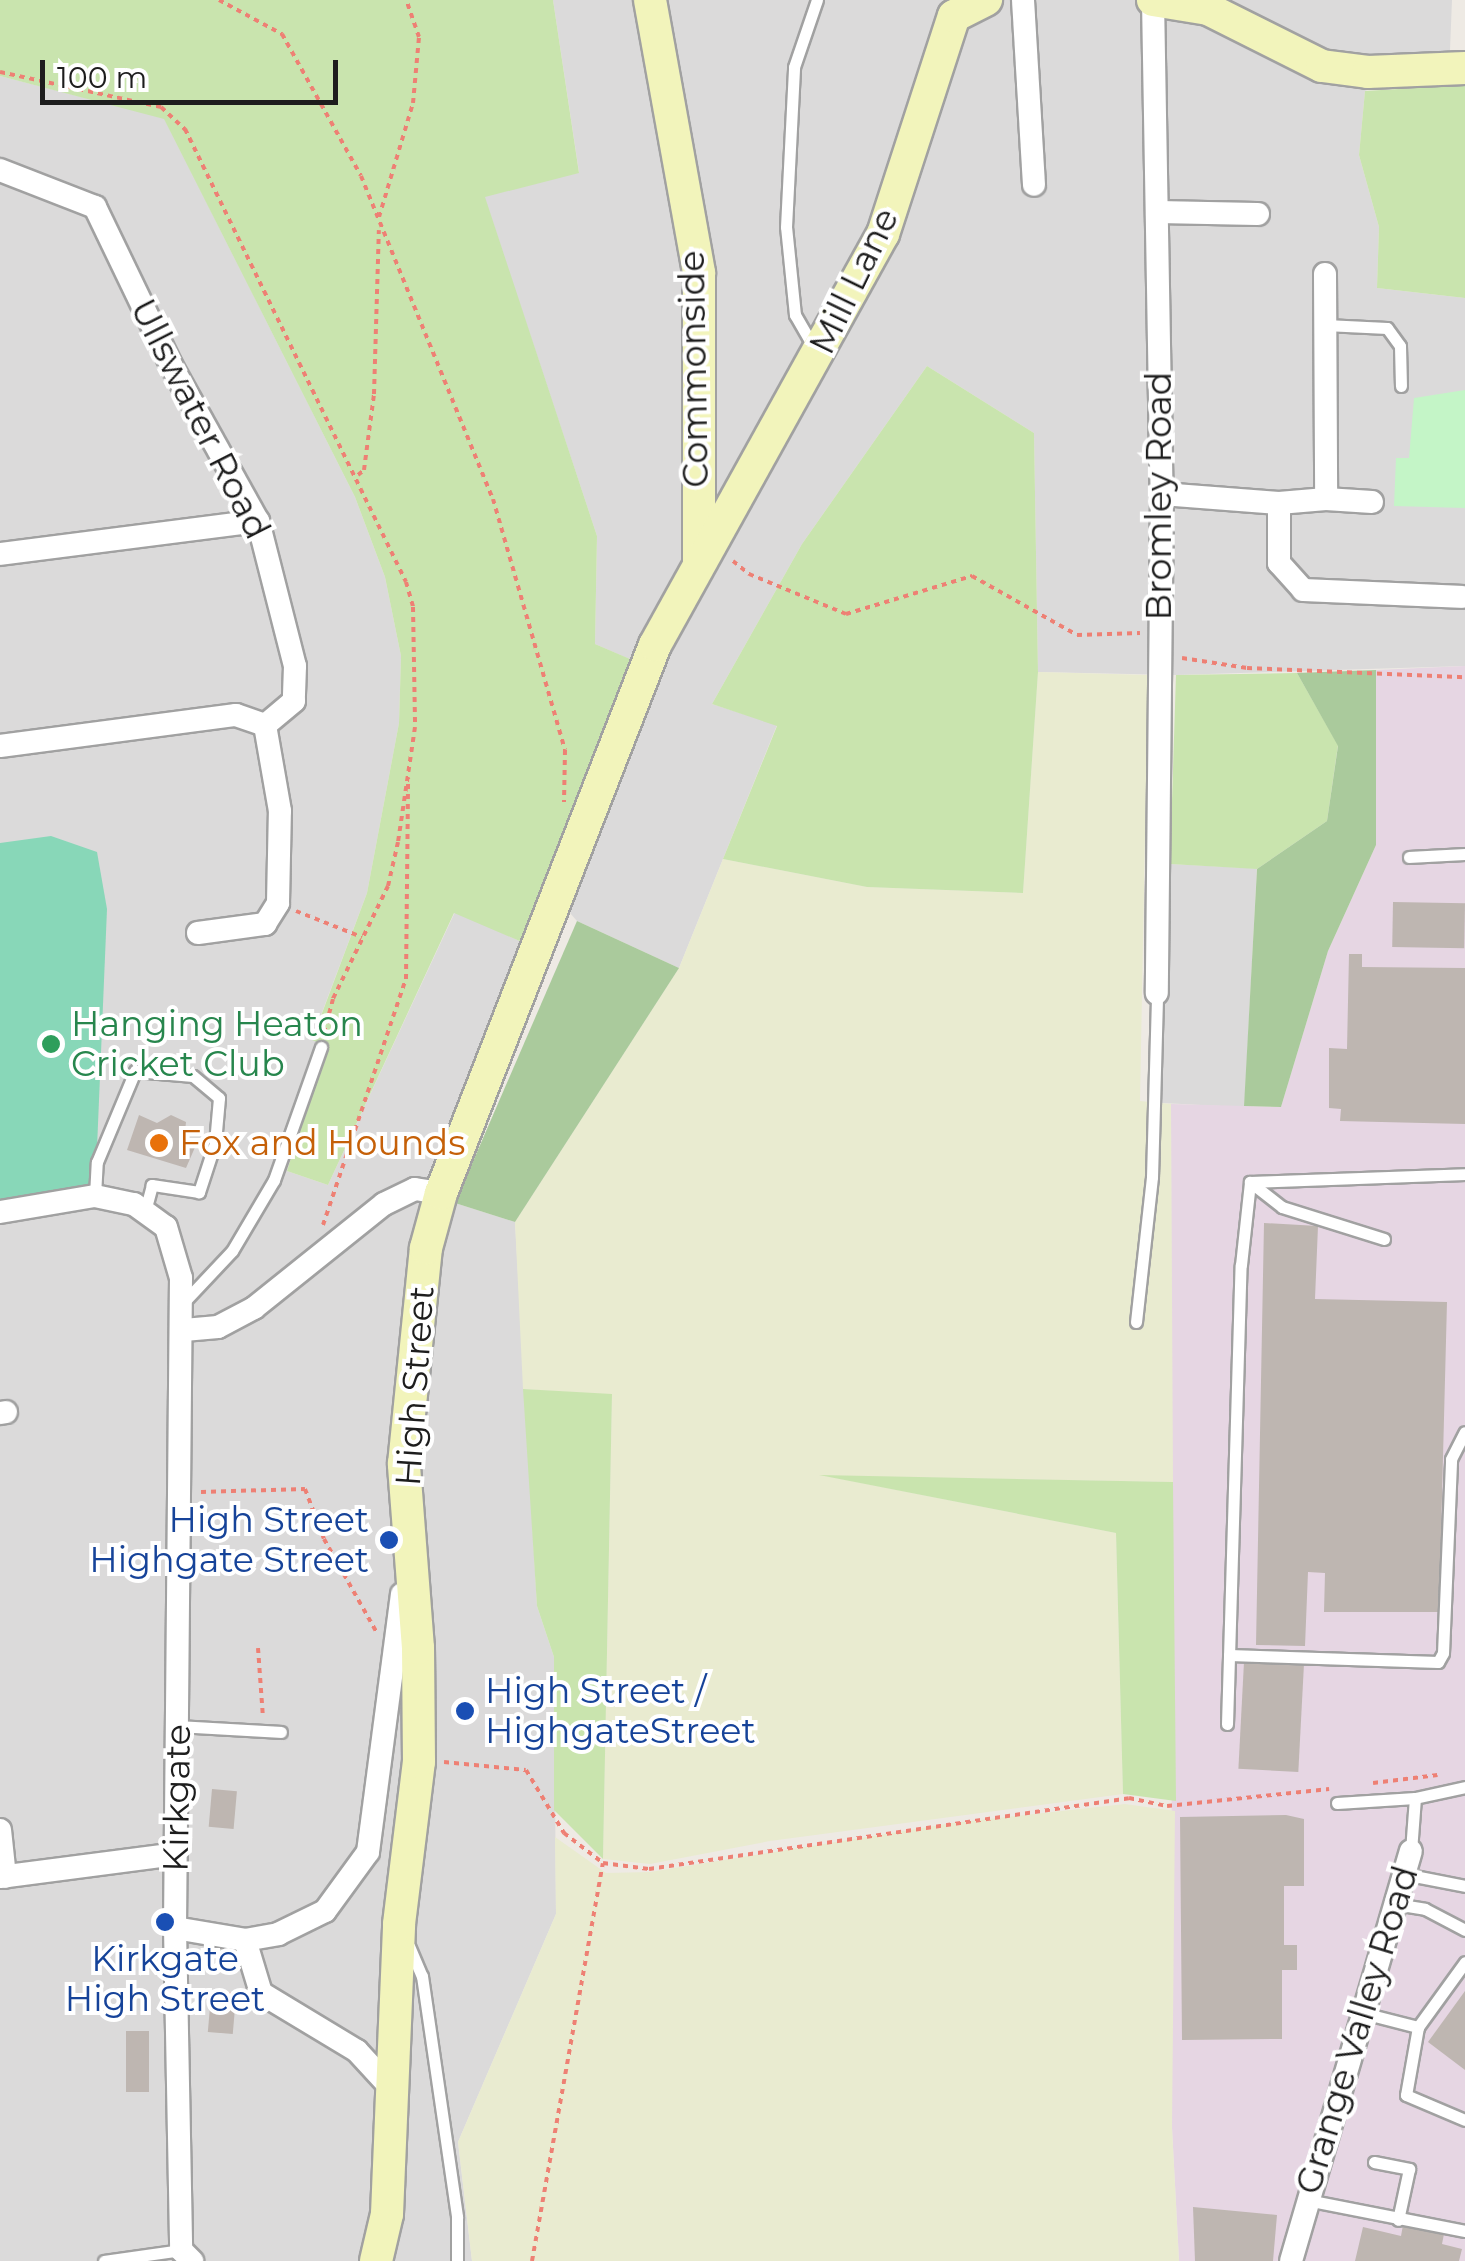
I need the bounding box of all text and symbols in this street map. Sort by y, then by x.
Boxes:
scale bar [45,40,342,102]
text: 100 m [57,59,147,96]
street label: Mill Lane [801,201,907,361]
street label: Commonside [671,250,717,488]
street label: Ullswater Road [121,292,279,546]
street label: Bromley Road [1138,371,1180,621]
place label: Hanging Heaton Cricket Club [71,1003,363,1085]
marker: Hanging Heaton Cricket Club [40,1033,62,1055]
place label: Fox and Hounds [179,1122,465,1164]
marker: Fox and Hounds [148,1132,170,1154]
street label: High Street [387,1285,443,1487]
place label: High Street Highgate Street [89,1499,369,1581]
marker: High Street Highgate Street [378,1529,400,1551]
place label: High Street / HighgateStreet [485,1670,756,1752]
marker: High Street / HighgateStreet [454,1700,476,1722]
street label: Kirkgate [155,1724,199,1872]
street label: Grange Valley Road [1287,1861,1427,2199]
marker: Kirkgate High Street [154,1911,176,1933]
place label: Kirkgate High Street [65,1938,265,2020]

